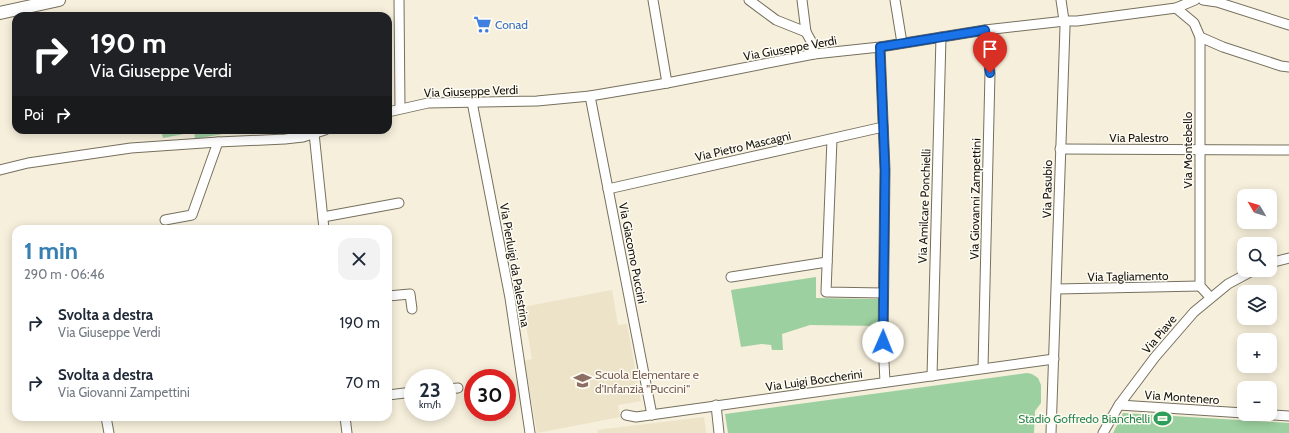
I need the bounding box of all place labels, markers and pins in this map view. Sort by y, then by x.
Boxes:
supermarket icon: Conad [472,14,492,34]
place label: Conad [495,17,528,32]
pin [973,32,1007,73]
place label: Scuola Elementare e d'Infanzia "Puccini" [595,367,699,396]
school or university icon: Scuola Elementare e d'Infanzia "Puccini" [572,371,592,391]
sports icon: Stadio Goffredo Bianchelli [1153,408,1173,428]
place label: Stadio Goffredo Bianchelli [1018,411,1150,426]

